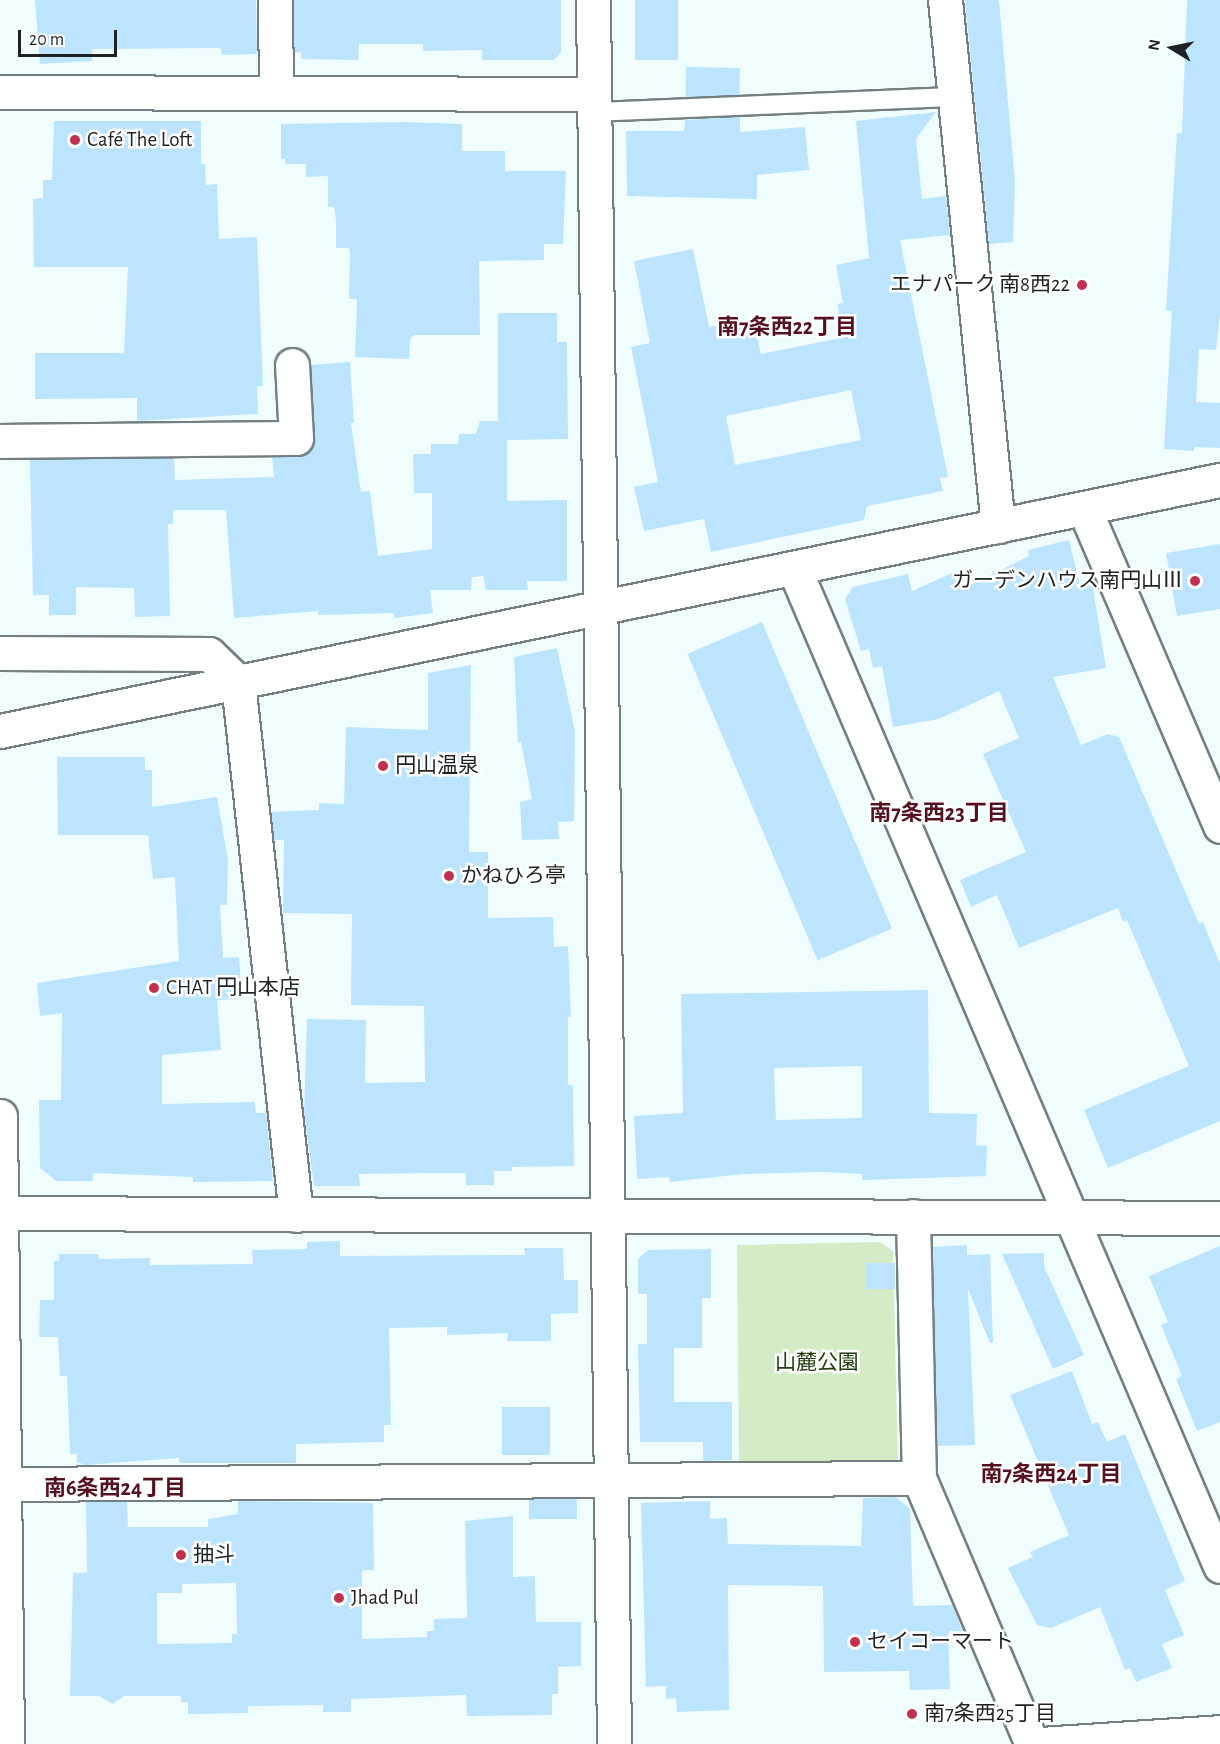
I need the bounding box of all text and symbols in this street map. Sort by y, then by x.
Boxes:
scale bar [21,18,120,56]
north arrow [1142,18,1202,78]
text: 20 m [29,31,64,49]
text: N [1145,38,1163,52]
place label: Café The Loft [87,127,192,153]
marker: Café The Loft [68,133,82,147]
place label: エナパーク 南8西22 [890,272,1070,298]
marker: エナパーク 南8西22 [1075,278,1089,292]
district label: 南7条西22丁目 [717,315,857,341]
place label: ガーデンハウス南円山Ⅲ [952,568,1183,594]
marker: ガーデンハウス南円山Ⅲ [1188,574,1202,588]
place label: 円山温泉 [395,753,479,779]
marker: 円山温泉 [376,759,390,773]
district label: 南7条西23丁目 [869,801,1009,827]
place label: かねひろ亭 [461,863,566,889]
marker: かねひろ亭 [442,869,456,883]
place label: CHAT 円山本店 [166,975,300,1001]
marker: CHAT 円山本店 [147,981,161,995]
park label: 山麓公園 [775,1350,859,1376]
district label: 南7条西24丁目 [981,1462,1121,1488]
district label: 南6条西24丁目 [44,1476,186,1502]
place label: 抽斗 [193,1542,235,1568]
marker: 抽斗 [174,1548,188,1562]
place label: Jhad Pul [351,1585,419,1611]
marker: Jhad Pul [332,1591,346,1605]
place label: セイコーマート [867,1629,1014,1655]
marker: セイコーマート [848,1635,862,1649]
place label: 南7条西25丁目 [924,1701,1056,1727]
marker: 南7条西25丁目 [905,1707,919,1721]

